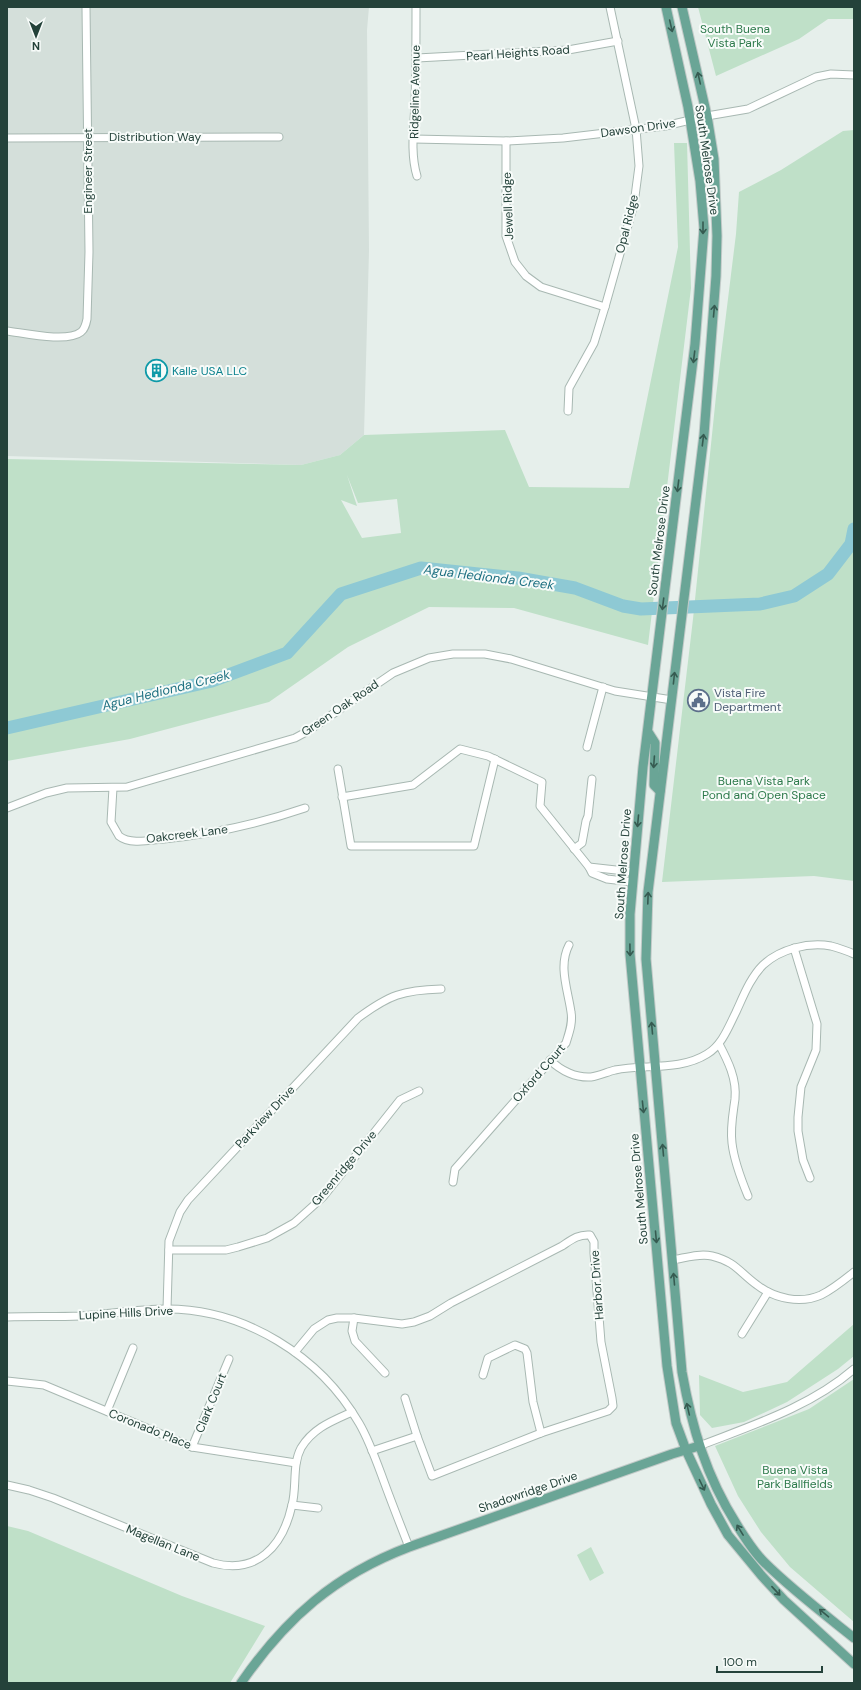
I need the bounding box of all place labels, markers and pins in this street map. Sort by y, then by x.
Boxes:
building icon: Kalle USA LLC [143,358,169,384]
place label: Kalle USA LLC [172,363,247,379]
place label: Vista Fire Department [714,685,782,715]
public building icon: Vista Fire Department [686,687,712,713]

